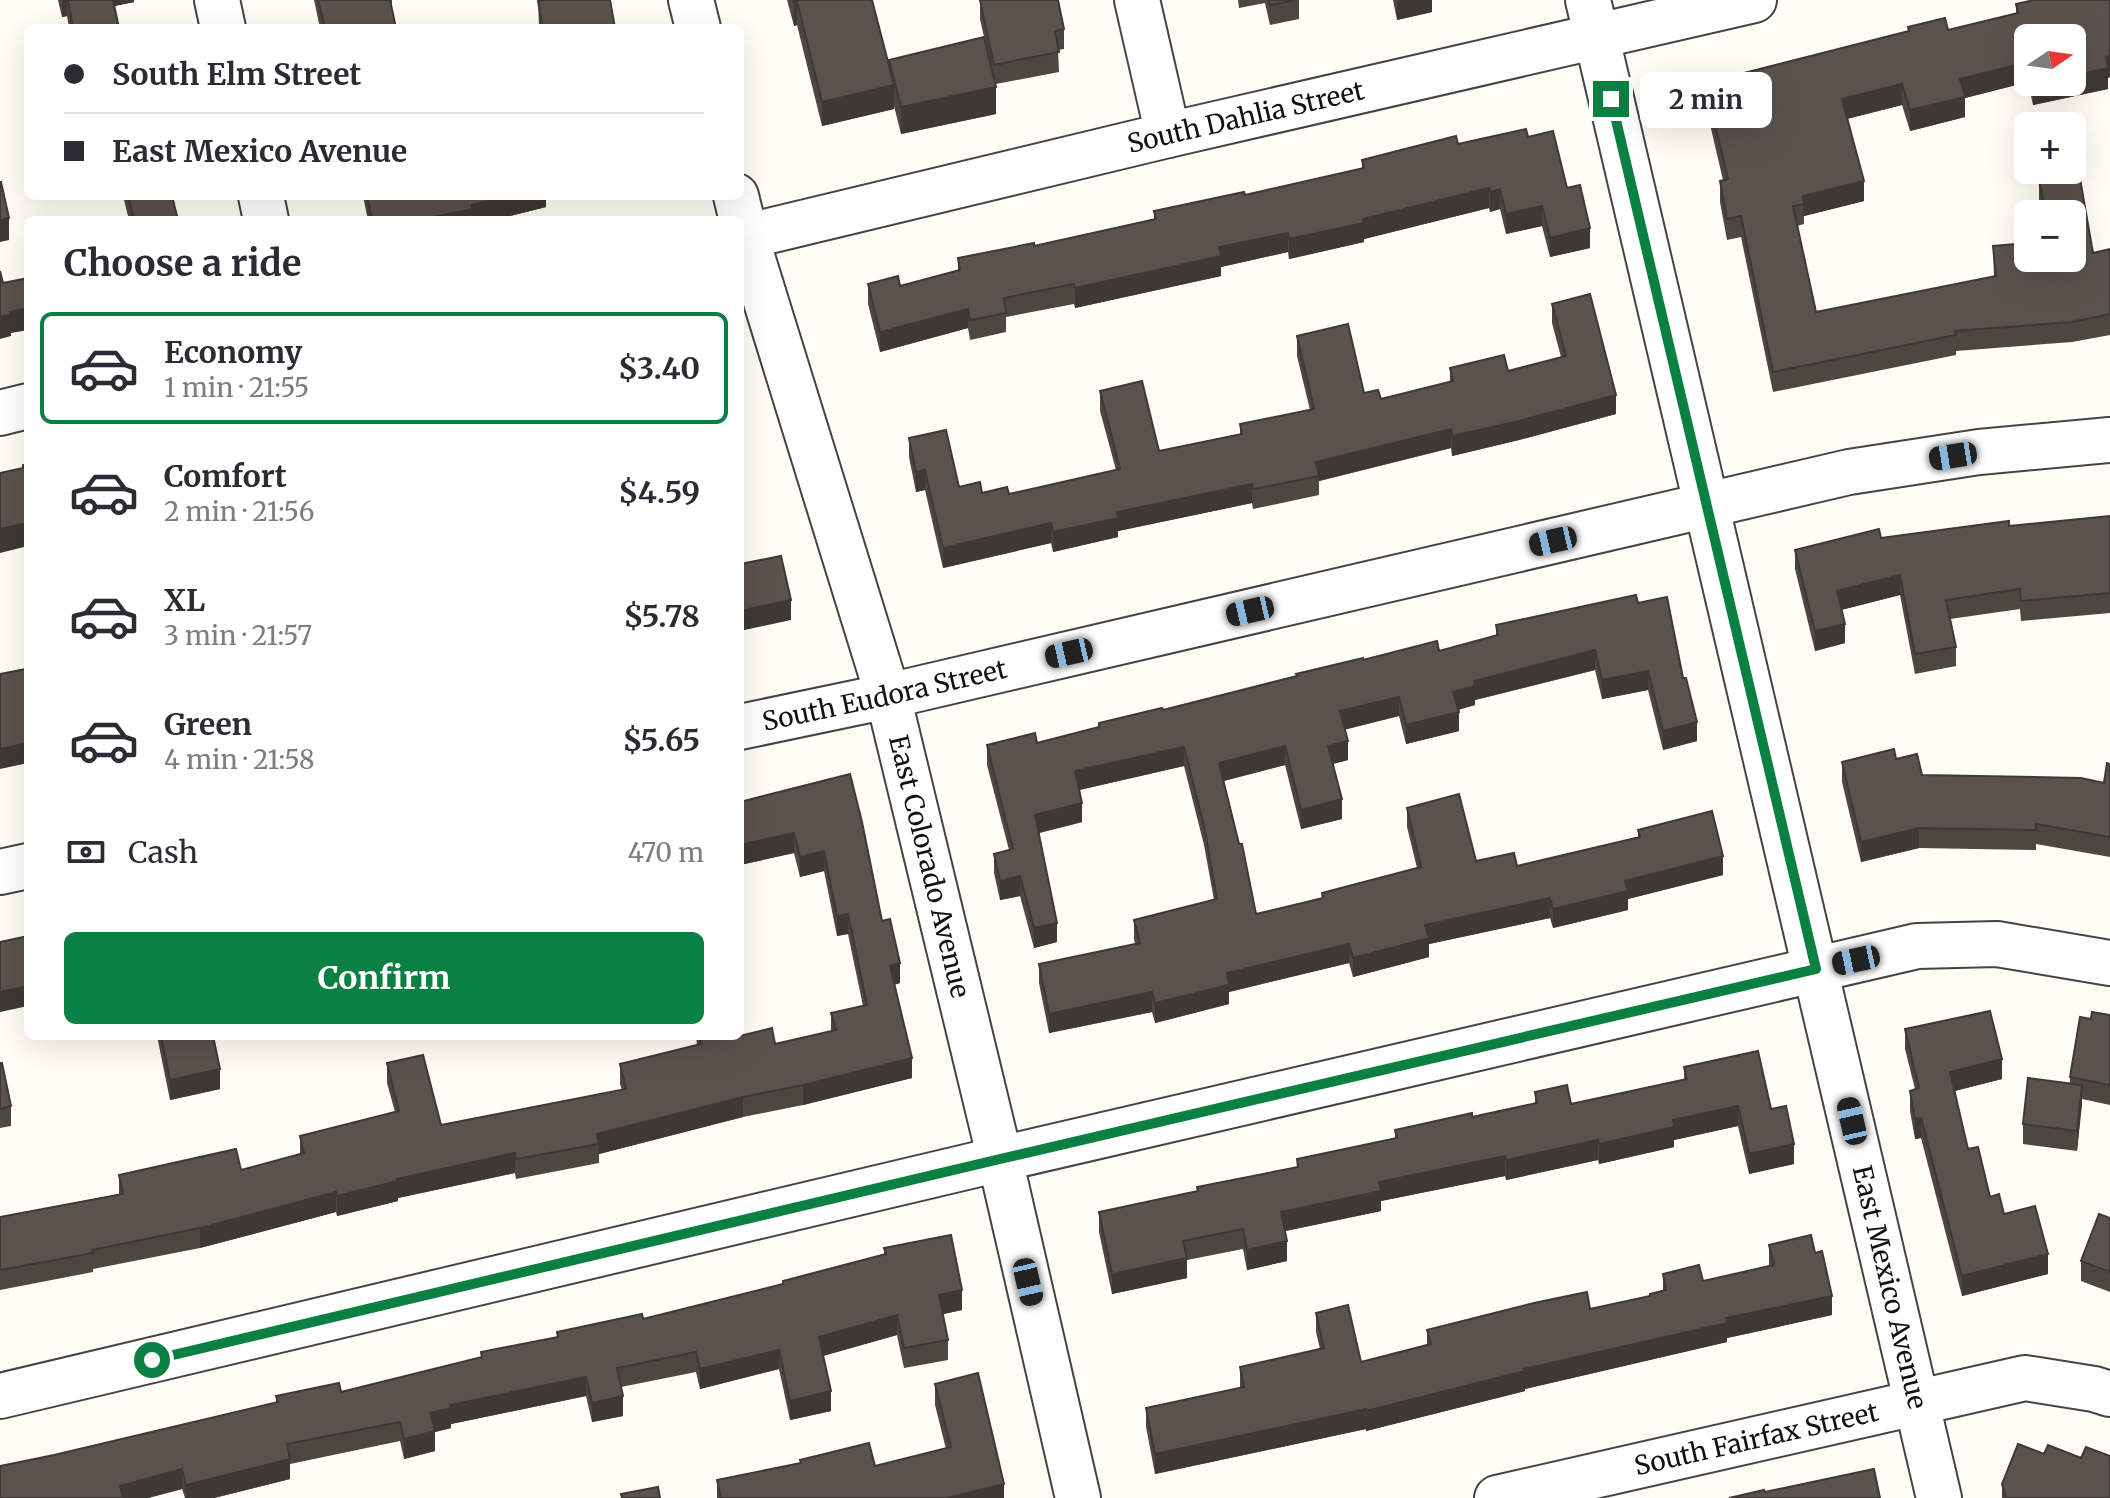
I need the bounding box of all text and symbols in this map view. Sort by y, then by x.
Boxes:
north arrow [2014,24,2086,96]
map controls [2014,24,2086,272]
text: South Elm Street [112,55,361,93]
callout: 2 min [1639,71,1771,127]
street label: South Dahlia Street [1124,73,1367,160]
route end [1593,81,1629,117]
text: 2 min [1669,83,1743,116]
button: + [2014,112,2086,184]
text: East Mexico Avenue [112,132,407,170]
button: − [2014,200,2086,272]
text: Choose a ride [64,241,301,286]
icon: car [68,332,140,404]
text: Economy [164,333,302,371]
text: $3.40 [618,349,700,387]
text: 1 min · 21:55 [164,371,309,404]
car [1927,440,1979,472]
icon: car [68,456,140,528]
text: Comfort [164,457,287,495]
text: $4.59 [618,473,700,511]
text: 2 min · 21:56 [164,495,314,528]
car [1527,524,1579,558]
icon: car [68,580,140,652]
text: XL [164,581,205,619]
car [1224,594,1276,628]
text: $5.78 [624,597,700,635]
text: 3 min · 21:57 [164,619,312,652]
car [1043,636,1095,670]
street label: South Eudora Street [759,652,1010,738]
icon: car [68,704,140,776]
text: Green [164,705,252,743]
text: $5.65 [623,721,700,759]
street label: East Colorado Avenue [882,732,977,1001]
text: 4 min · 21:58 [164,743,315,776]
icon: cash [64,830,108,874]
text: Cash [128,833,198,871]
text: 470 m [628,836,704,869]
button: Confirm [64,932,704,1024]
car [1830,943,1882,977]
car [1835,1095,1869,1147]
street label: East Mexico Avenue [1846,1162,1935,1412]
car [1011,1256,1045,1308]
route start [134,1342,170,1378]
street label: South Fairfax Street [1631,1395,1881,1482]

